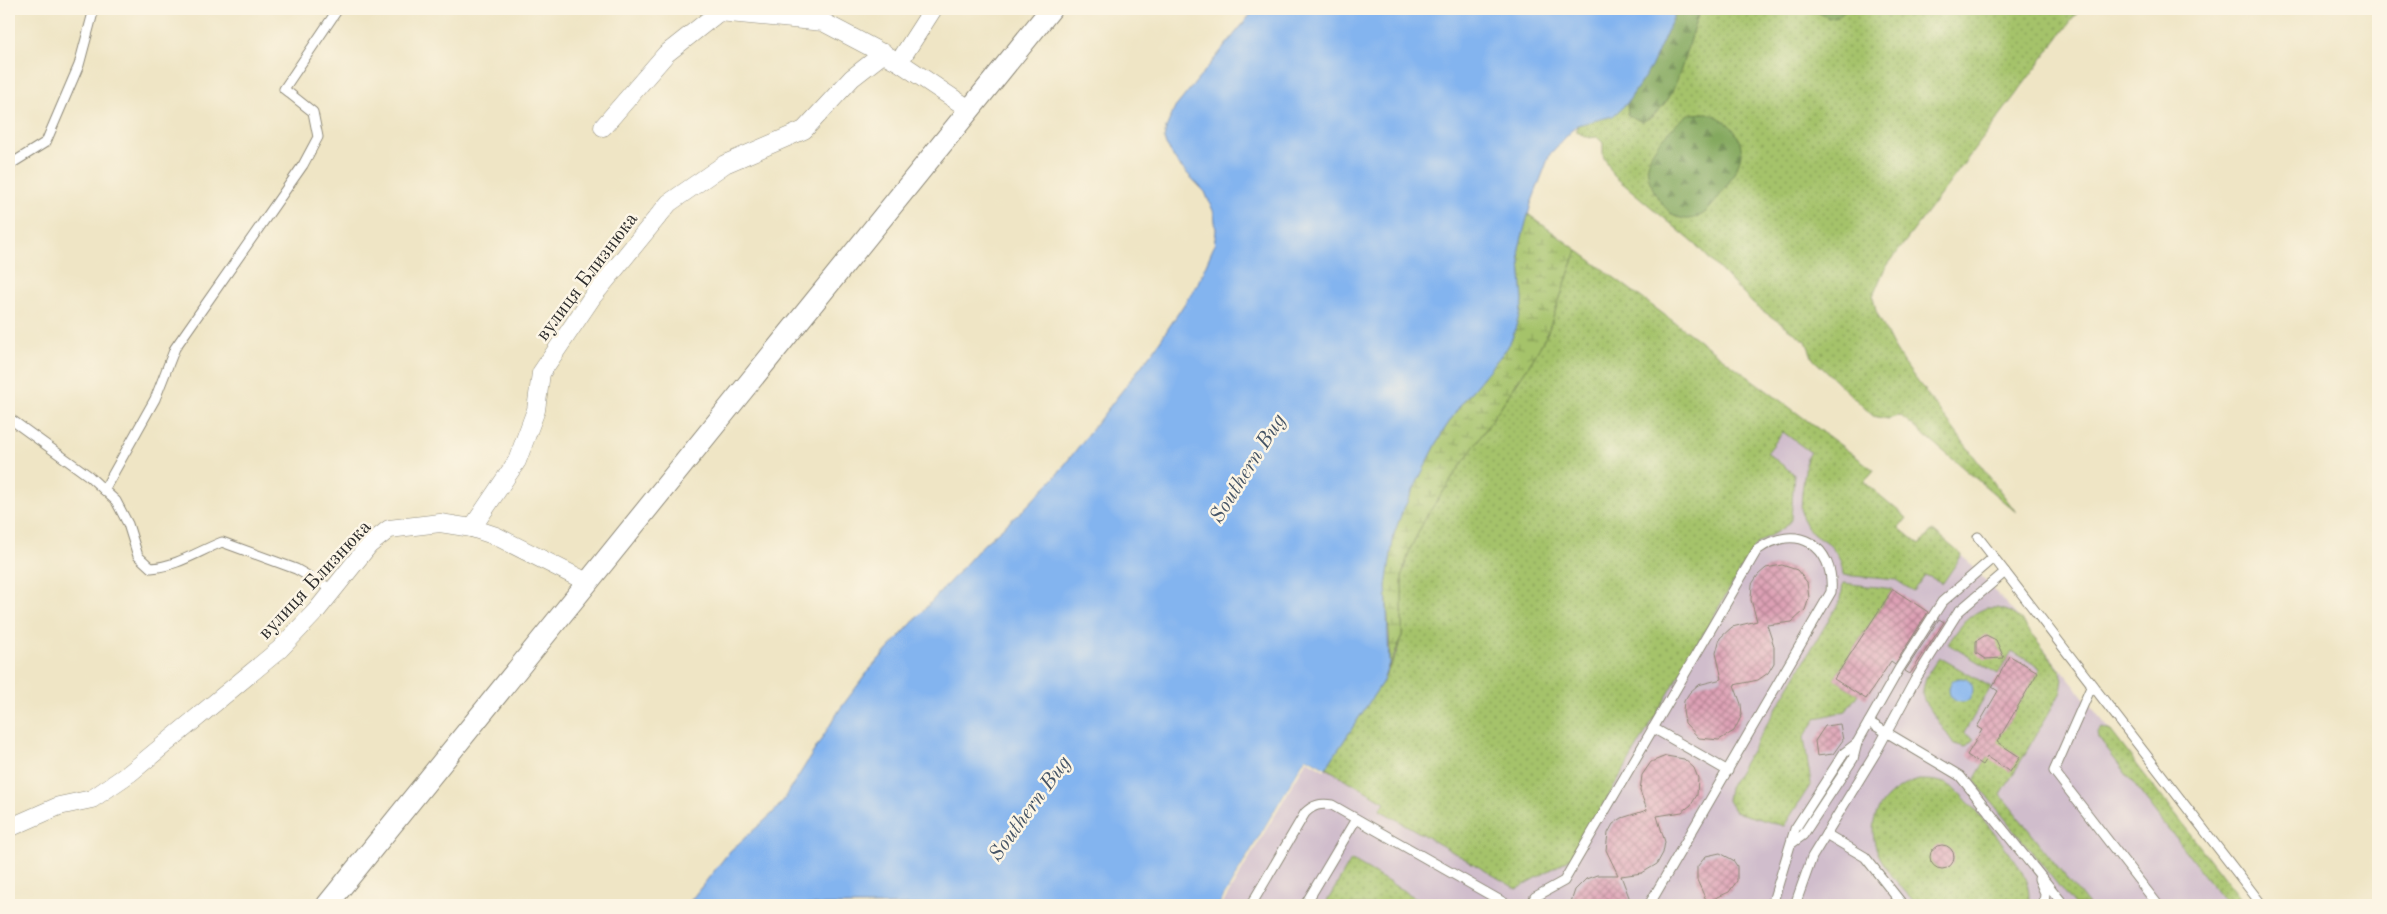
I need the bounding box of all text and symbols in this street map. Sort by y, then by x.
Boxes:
street label: вулиця Близнюка [533,209,642,345]
water label: Southern Bug [1206,411,1290,527]
street label: вулиця Близнюка [255,517,376,644]
water label: Southern Bug [985,752,1075,865]

